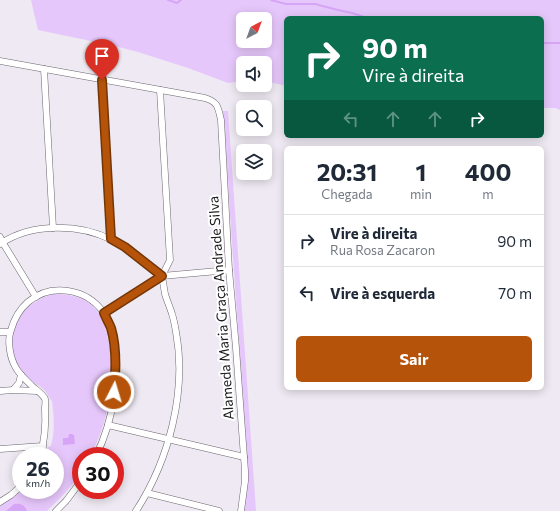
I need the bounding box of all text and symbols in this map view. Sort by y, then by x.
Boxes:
north arrow [236,12,272,48]
map controls [236,12,272,180]
text: 90 m [362,30,428,64]
icon: right [296,32,348,84]
pin [85,39,119,80]
icon: arrive [91,45,113,67]
button: sound [236,56,272,92]
text: Vire à direita [362,64,464,86]
button: search [236,100,272,136]
icon: left [340,108,362,130]
icon: ahead [382,108,404,130]
icon: ahead [424,108,446,130]
icon: right [466,108,488,130]
button: layers [236,144,272,180]
text: 20:31 [317,157,377,186]
text: 1 [416,157,426,186]
text: 400 [465,157,511,186]
text: Chegada [321,186,373,202]
text: min [410,186,432,202]
text: m [482,186,494,202]
street label: Alameda Maria Graça Andrade Silva [204,196,237,421]
text: Vire à direita [330,224,418,242]
icon: right [296,230,318,252]
text: 90 m [497,232,532,250]
text: Rua Rosa Zacaron [330,242,435,258]
icon: left [296,282,318,304]
text: Vire à esquerda [330,284,435,302]
text: 70 m [498,284,532,302]
button: Sair [296,336,532,382]
position arrow [93,371,135,413]
speed limit sign: 30 [72,447,124,499]
text: 26 [26,456,50,480]
text: km/h [26,477,50,489]

